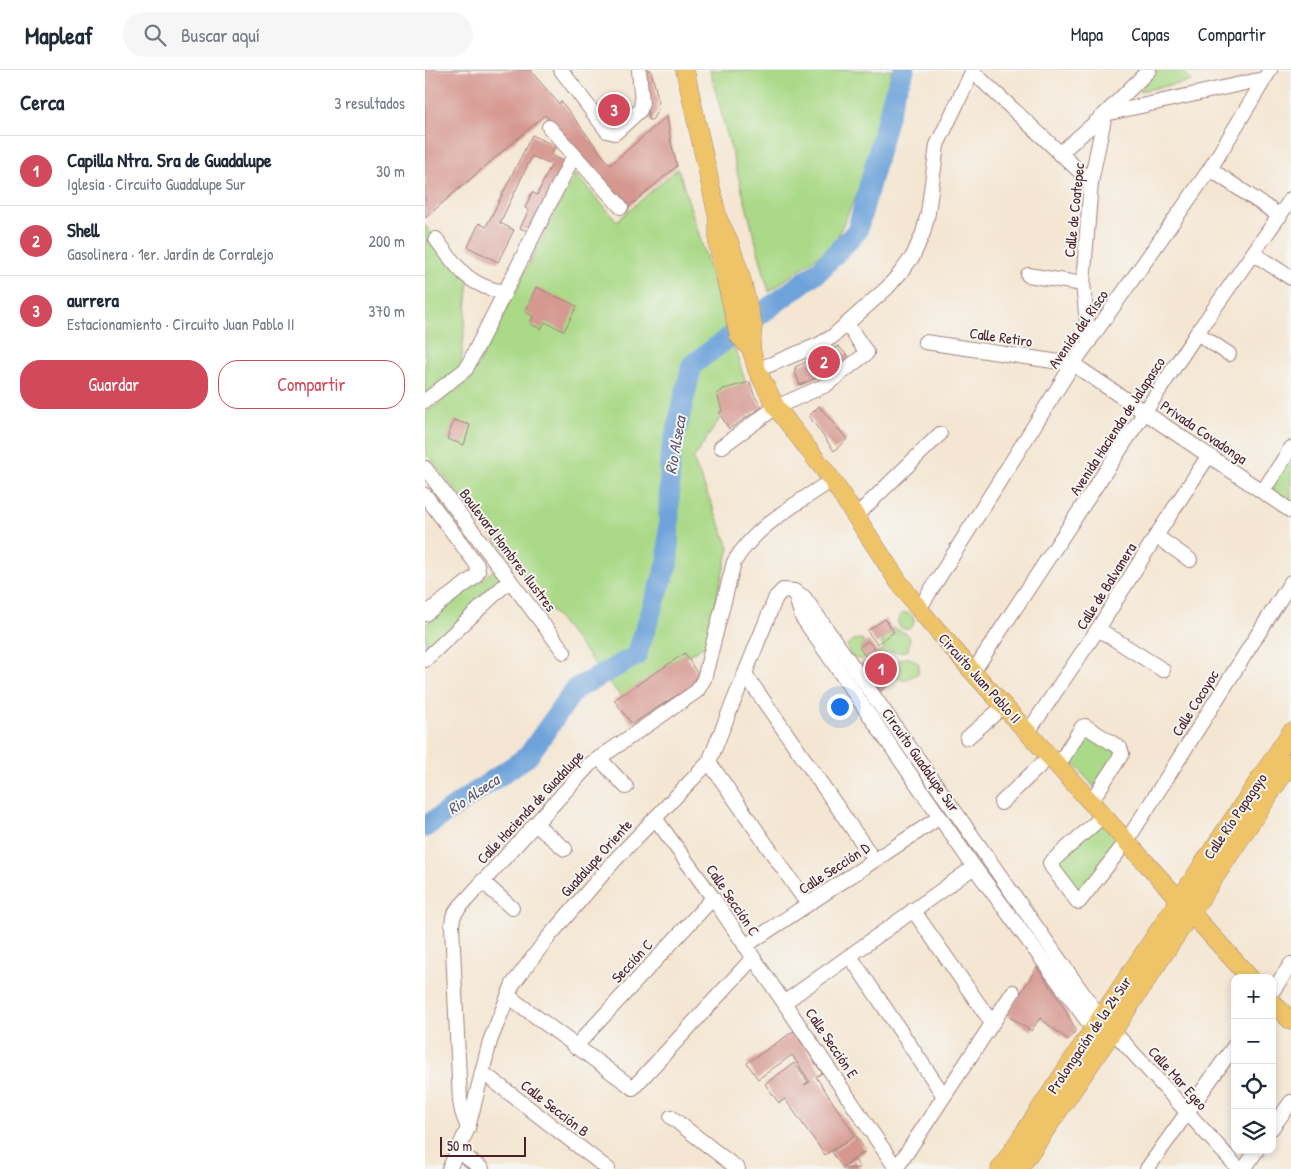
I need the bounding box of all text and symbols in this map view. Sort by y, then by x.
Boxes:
search box [123,12,473,57]
text: Mapleaf [25,19,93,51]
icon: search [141,21,169,49]
text: Buscar aquí [181,22,260,48]
text: Mapa [1071,22,1103,47]
text: Capas [1131,22,1170,47]
text: Compartir [1198,22,1266,47]
text: Cerca [20,88,64,117]
pin: 3 [598,91,630,129]
text: 3 resultados [334,92,405,114]
text: Capilla Ntra. Sra de Guadalupe [67,147,272,173]
text: 1 [33,160,39,182]
text: 30 m [376,160,405,182]
street label: Calle de Coatepec [1059,162,1089,258]
text: Iglesia · Circuito Guadalupe Sur [67,173,246,195]
text: Shell [67,217,99,243]
text: 2 [32,230,40,252]
text: 200 m [369,230,405,252]
text: Gasolinera · 1er. Jardín de Corralejo [67,243,273,265]
street label: Avenida del Risco [1043,285,1113,373]
text: aurrera [67,287,119,313]
text: 3 [32,300,40,322]
text: 370 m [368,300,405,322]
text: Estacionamiento · Circuito Juan Pablo II [67,313,295,335]
street label: Calle Retiro [968,322,1034,352]
pin: 2 [808,343,840,381]
street label: Avenida Hacienda de Jalapasco [1064,353,1170,499]
button: Guardar [20,360,208,409]
button: Compartir [218,360,405,409]
street label: Privada Covadonga [1156,395,1252,469]
water label: Rio Alseca [659,413,691,476]
street label: Boulevard Hombres Ilustres [455,484,561,616]
street label: Calle de Balvanera [1071,538,1141,634]
street label: Circuito Juan Pablo II [934,628,1026,728]
pin: 1 [865,650,897,688]
street label: Calle Cocoyoc [1166,666,1224,740]
your location [827,694,853,720]
street label: Circuito Guadalupe Sur [877,704,965,816]
street label: Calle Hacienda de Guadalupe [472,746,588,868]
water label: Rio Alseca [443,768,505,819]
street label: Calle Río Papagayo [1198,769,1272,863]
street label: Guadalupe Oriente [555,815,637,901]
street label: Calle Sección D [794,837,875,899]
street label: Calle Sección C [701,860,765,940]
street label: Sección C [606,935,658,987]
street label: Prolongación de la 24 Sur [1042,972,1136,1098]
map controls [1231,974,1276,1154]
button: + [1231,974,1276,1019]
street label: Calle Sección E [801,1004,863,1083]
button: − [1231,1019,1276,1064]
street label: Calle Mar Egeo [1144,1041,1212,1115]
button: locate [1231,1064,1276,1109]
street label: Calle Sección B [516,1075,594,1141]
button: layers [1231,1109,1276,1154]
scale bar [440,1134,526,1157]
text: 50 m [447,1136,472,1155]

